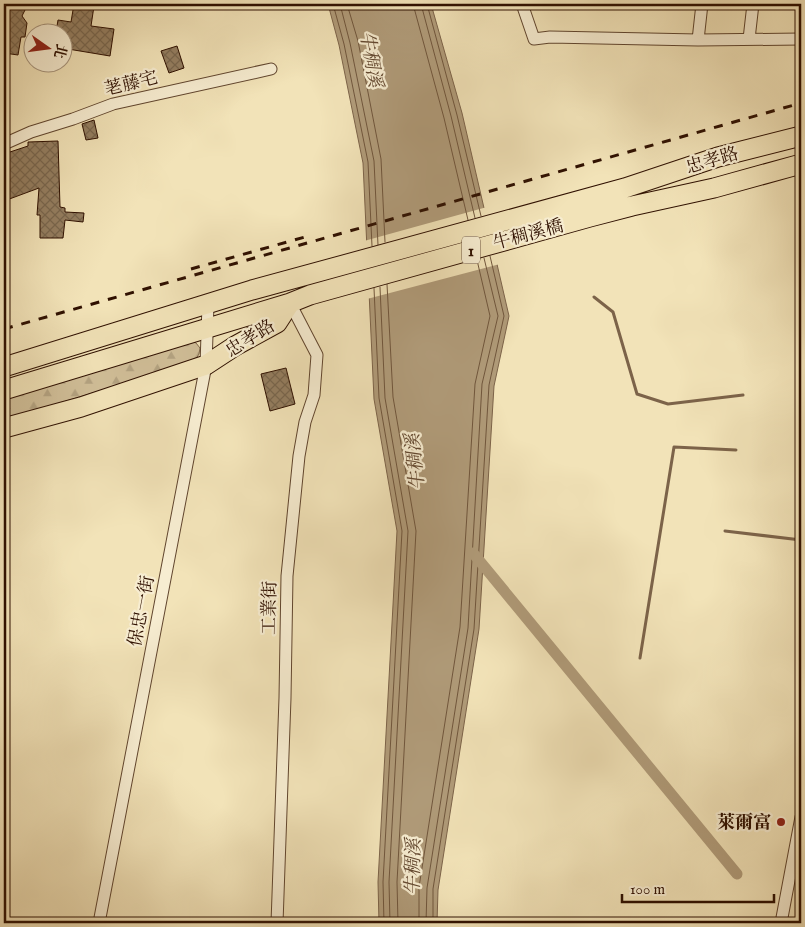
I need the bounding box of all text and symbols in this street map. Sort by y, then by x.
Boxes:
north arrow [22,22,72,72]
water label: 牛稠溪 [353,29,387,91]
text: 北 [49,42,70,60]
street label: 荖藤宅 [102,67,160,102]
street label: 忠孝路 [683,143,742,180]
street label: 牛稠溪橋 [491,215,566,256]
road number: 1 [462,236,480,264]
street label: 忠孝路 [222,315,280,363]
water label: 牛稠溪 [401,430,431,491]
street label: 保忠一街 [124,574,161,649]
street label: 工業街 [259,581,282,635]
place label: 萊爾富 [717,812,771,835]
marker: 萊爾富 [775,816,787,828]
water label: 牛稠溪 [402,836,427,896]
scale bar [622,872,775,904]
text: 100 m [630,880,666,899]

